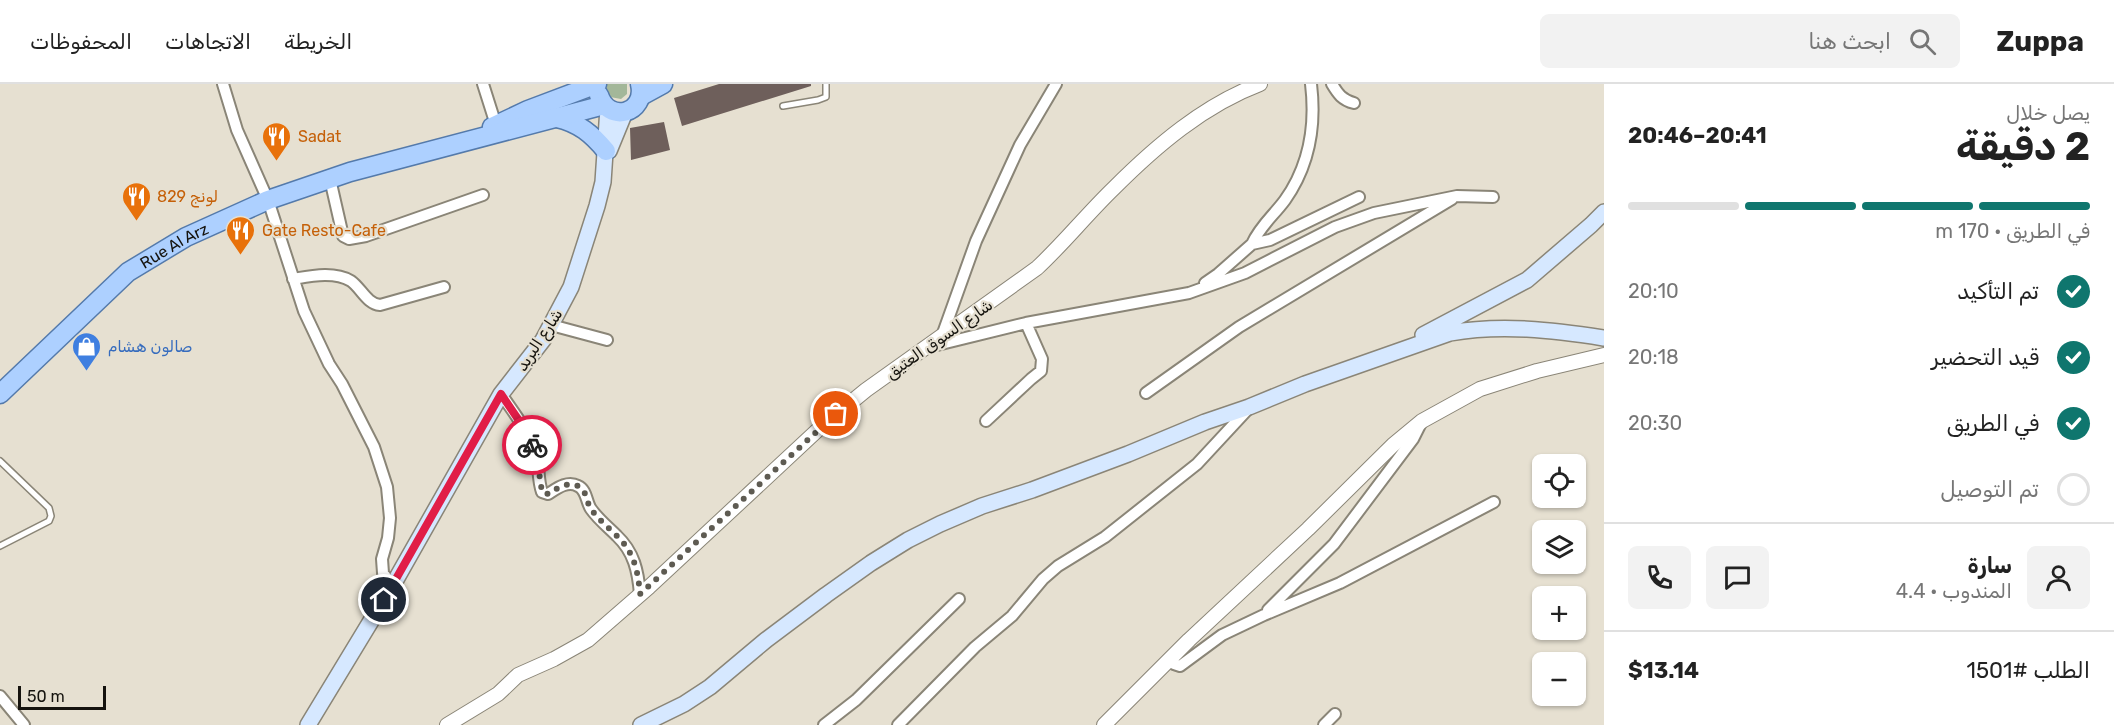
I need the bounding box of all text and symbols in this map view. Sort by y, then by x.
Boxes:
search box [1540,14,1960,68]
icon: search [1906,25,1939,58]
text: Zuppa [1996,25,2084,58]
text: ابحث هنا [1808,28,1891,55]
text: المحفوظات [30,29,132,54]
text: الاتجاهات [165,29,251,54]
text: الخريطة [284,29,352,54]
text: يصل خلال [2006,101,2090,125]
restaurant icon: Sadat [261,120,293,162]
text: 20:41–20:46 [1628,122,1767,149]
text: 2 دقيقة [1956,124,2090,170]
place label: Sadat [298,127,341,146]
restaurant icon: لونج 829 [120,180,152,222]
place label: لونج 829 [157,187,218,208]
restaurant icon: Gate Resto-Cafe [225,214,257,256]
street label: Rue Al Arz [136,219,211,272]
text: في الطريق · 170 m [1935,219,2090,243]
place label: Gate Resto-Cafe [262,221,386,240]
icon: check [2057,275,2090,308]
text: تم التأكيد [1957,278,2039,305]
text: 20:10 [1628,279,1679,303]
street label: شارع السوق العتيق [882,295,997,385]
street label: شارع البريد [512,305,568,376]
shop icon: صالون هشام [71,330,103,372]
place label: صالون هشام [108,337,192,357]
icon: check [2057,341,2090,374]
text: قيد التحضير [1931,344,2039,371]
text: 20:18 [1628,345,1679,369]
pin [810,388,861,439]
icon: bag [819,397,852,430]
icon: check [2057,407,2090,440]
text: في الطريق [1947,410,2039,437]
text: 20:30 [1628,411,1682,435]
courier [502,415,562,475]
icon: bike [516,429,549,462]
map controls [1532,454,1586,706]
button: locate [1532,454,1586,508]
text: تم التوصيل [1940,476,2039,503]
button: layers [1532,520,1586,574]
button: phone [1628,546,1691,609]
button: chat [1706,546,1769,609]
button: person [2027,546,2090,609]
text: سارة [1967,552,2012,579]
pin [358,574,409,625]
text: المندوب · 4.4 [1896,579,2012,603]
icon: home [367,583,400,616]
button: + [1532,586,1586,640]
button: − [1532,652,1586,706]
text: $13.14 [1628,657,1699,684]
text: الطلب #1501 [1967,657,2090,684]
scale bar [18,683,106,710]
text: 50 m [27,687,65,706]

